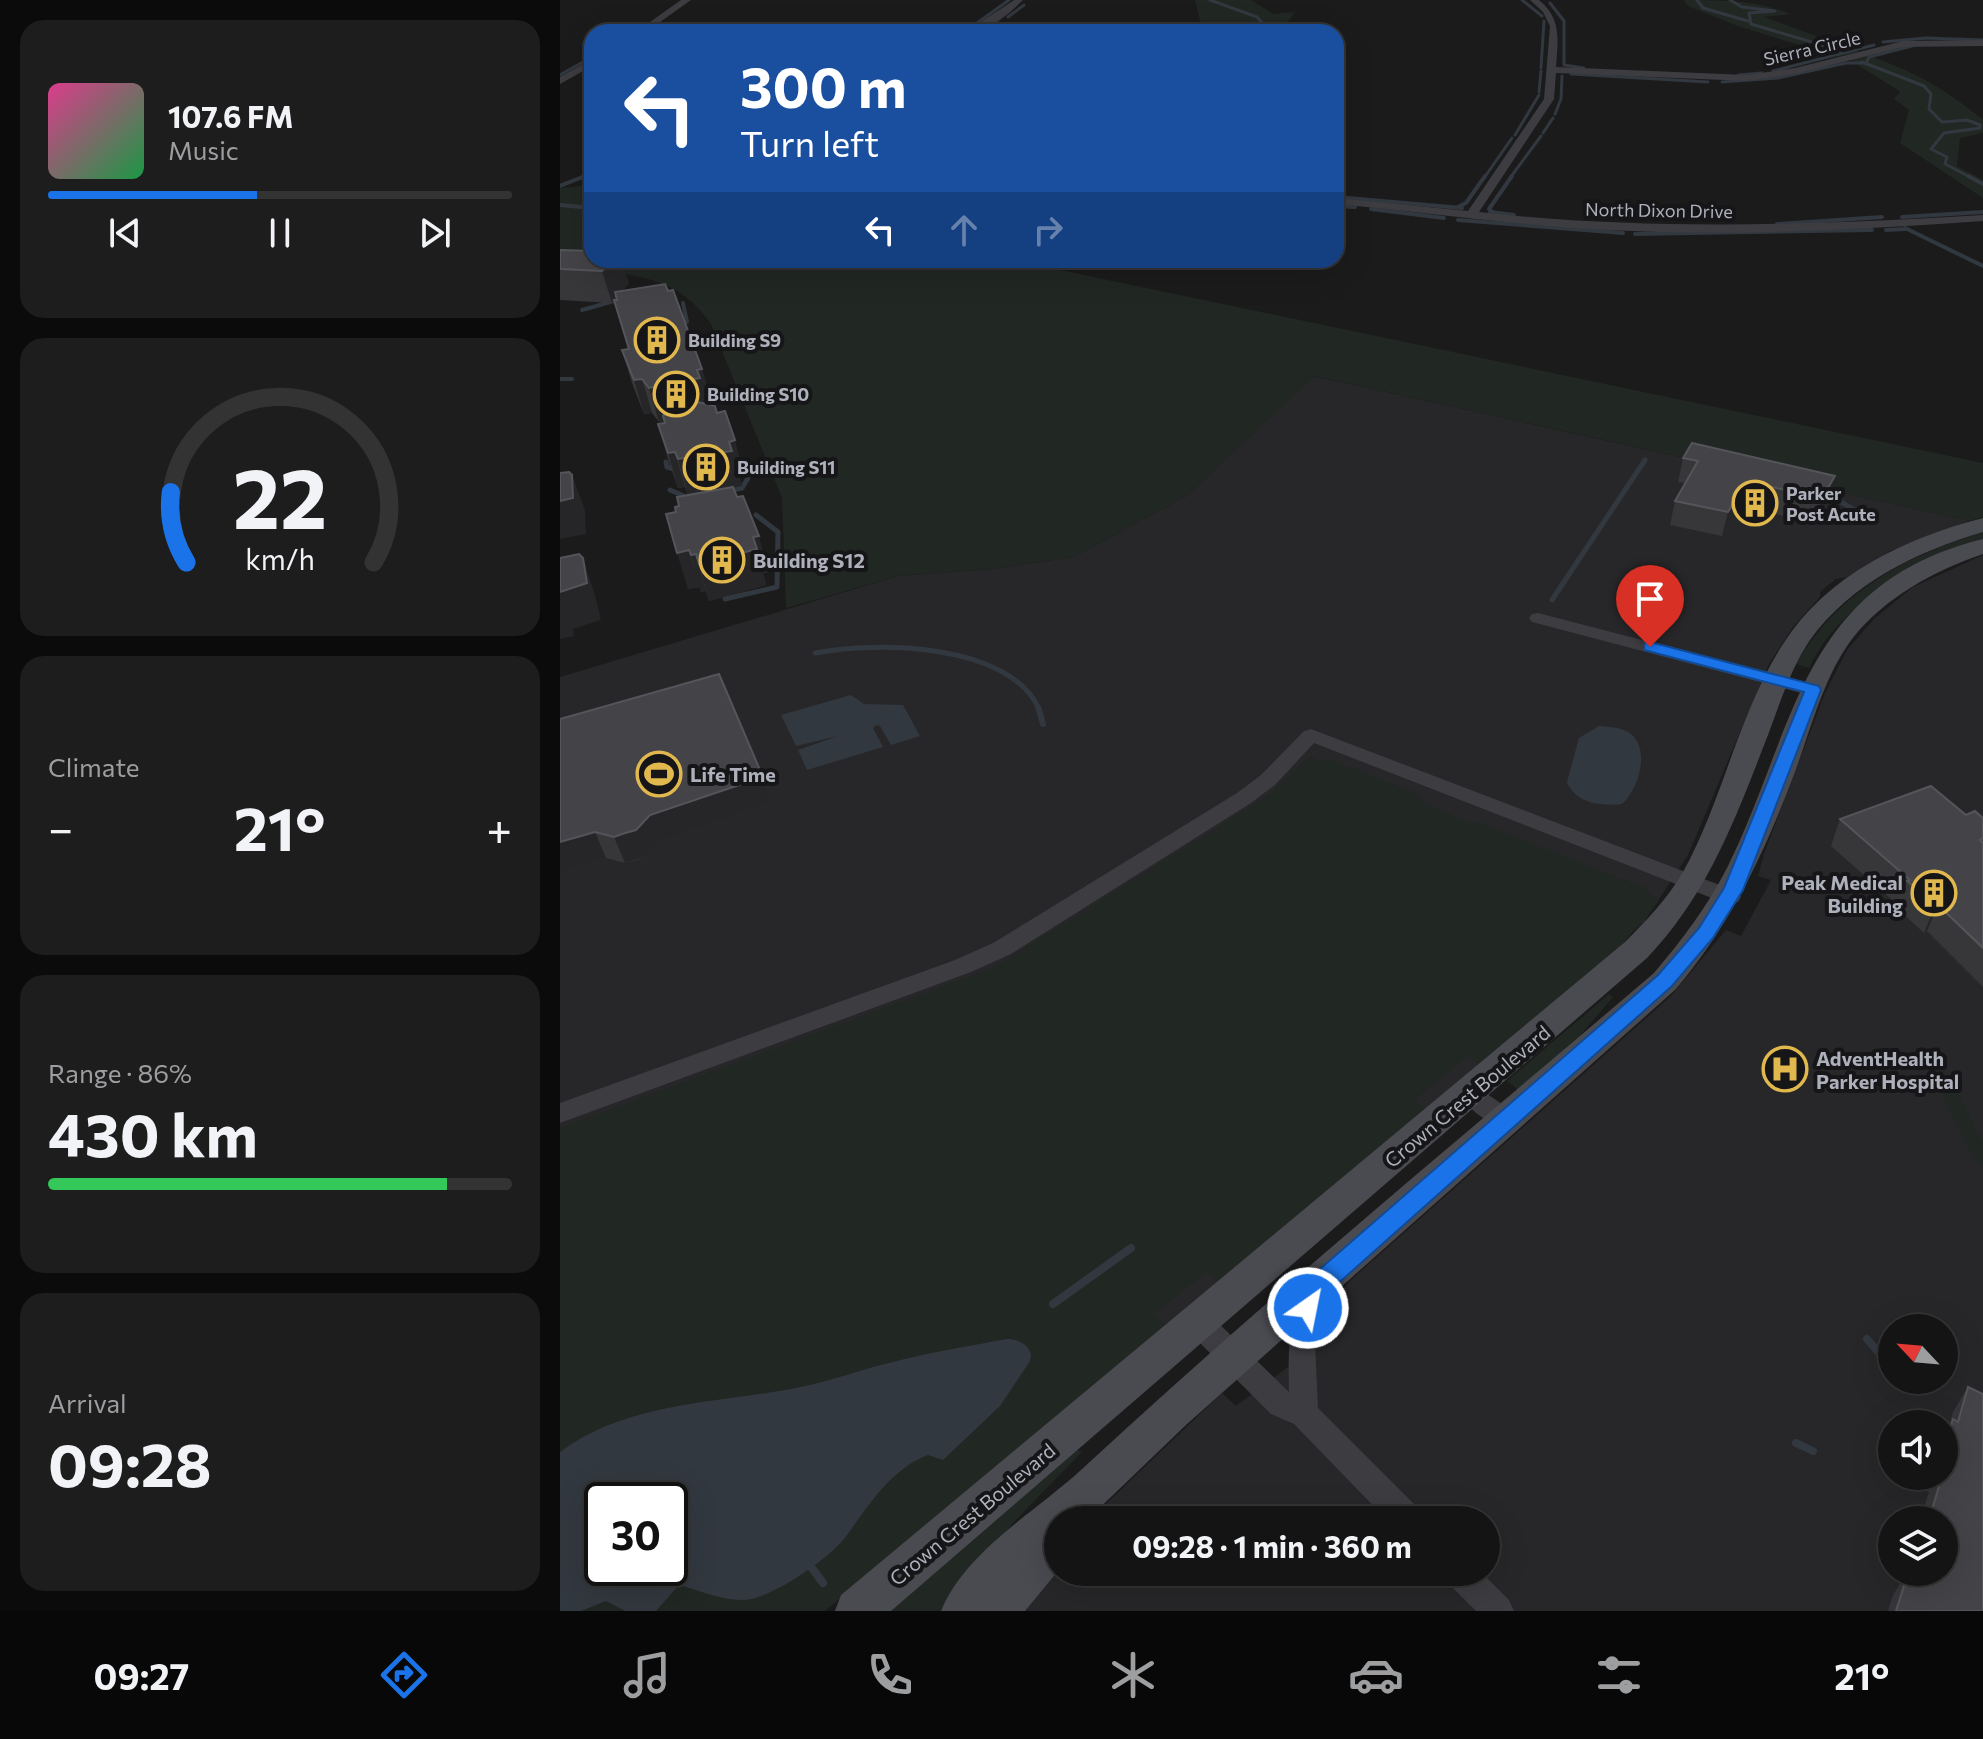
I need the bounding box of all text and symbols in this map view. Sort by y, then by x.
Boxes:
street label: Sierra Circle [1762,26,1862,70]
text: 300 m [740,51,907,120]
icon: left [608,56,712,160]
text: 107.6 FM [168,97,293,134]
text: Turn left [740,120,879,164]
text: Music [168,134,239,165]
street label: North Dixon Drive [1585,198,1733,222]
icon: left [858,208,902,252]
icon: ahead [942,208,986,252]
icon: right [1026,208,1070,252]
icon: previous [103,211,147,255]
icon: pause [258,211,302,255]
icon: next [413,211,457,255]
building icon: Building S9 [633,316,681,364]
place label: Building S9 [688,329,781,351]
building icon: Building S10 [652,370,700,418]
place label: Building S10 [707,383,809,405]
building icon: Building S11 [682,443,730,491]
text: 22 [233,444,327,546]
place label: Building S11 [737,456,836,478]
building icon: Parker Post Acute [1731,479,1779,527]
place label: Parker Post Acute [1786,482,1876,525]
building icon: Building S12 [698,536,746,584]
text: km/h [245,541,315,576]
place label: Building S12 [753,548,865,572]
pin [1616,565,1684,647]
icon: arrive [1628,577,1672,621]
sports icon: Life Time [635,750,683,798]
text: Climate [48,751,140,782]
place label: Life Time [690,762,776,786]
text: 21° [234,790,326,863]
text: − [48,800,73,854]
text: + [486,800,512,854]
building icon: Peak Medical Building [1910,869,1958,917]
place label: Peak Medical Building [1781,870,1903,917]
street label: Crown Crest Boulevard [1379,1020,1555,1172]
hospital icon: AdventHealth Parker Hospital [1761,1045,1809,1093]
place label: AdventHealth Parker Hospital [1816,1046,1959,1093]
text: Range · 86% [48,1057,192,1088]
text: 430 km [48,1096,258,1169]
position arrow [1266,1266,1350,1350]
north arrow [1878,1314,1958,1394]
map controls [1878,1314,1958,1586]
text: Arrival [48,1387,127,1418]
button: sound [1878,1410,1958,1490]
text: 09:28 [48,1426,212,1499]
street label: Crown Crest Boulevard [884,1438,1060,1590]
speed limit sign: 30 [584,1482,688,1586]
button: layers [1878,1506,1958,1586]
text: 09:28 · 1 min · 360 m [1132,1527,1412,1564]
icon: directions [376,1647,432,1703]
icon: music [619,1647,675,1703]
icon: phone [862,1647,918,1703]
icon: climate [1105,1647,1161,1703]
icon: car [1348,1647,1404,1703]
icon: filters [1591,1647,1647,1703]
text: 09:27 [94,1653,189,1697]
text: 21° [1834,1653,1889,1697]

